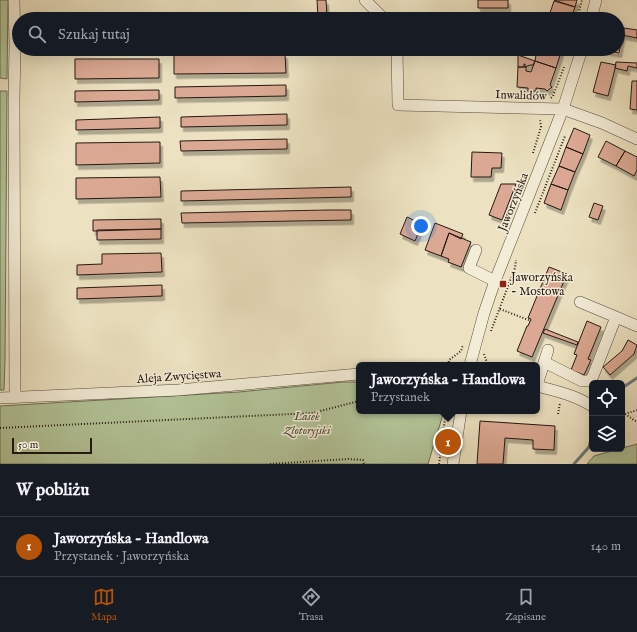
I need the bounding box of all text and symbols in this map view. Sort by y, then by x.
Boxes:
search box [12,12,625,56]
icon: search [26,23,48,45]
text: Szukaj tutaj [58,25,130,44]
street label: Inwalidów [495,87,548,104]
street label: Jaworzyńska [494,170,533,236]
your location [411,216,431,236]
place label: Jaworzyńska - Mostowa [509,270,574,299]
marker: Jaworzyńska - Mostowa [498,279,508,289]
popup [356,362,540,414]
street label: Aleja Zwycięstwa [135,366,223,387]
text: Jaworzyńska - Handlowa [371,370,525,389]
map controls [589,380,625,452]
button: locate [589,380,625,416]
text: Przystanek [371,389,430,406]
park label: Lasek Złotoryjski [283,409,332,439]
button: layers [589,416,625,452]
pin: 1 [435,427,461,457]
scale bar [12,436,92,455]
text: 50 m [18,438,38,452]
text: W pobliżu [16,480,89,501]
text: Jaworzyńska - Handlowa [54,529,209,548]
text: 1 [27,538,31,555]
text: 140 m [591,538,621,555]
text: Przystanek · Jaworzyńska [54,548,189,565]
tab: Mapa [91,586,117,624]
tab: Trasa [299,586,323,624]
tab: Zapisane [505,586,546,624]

